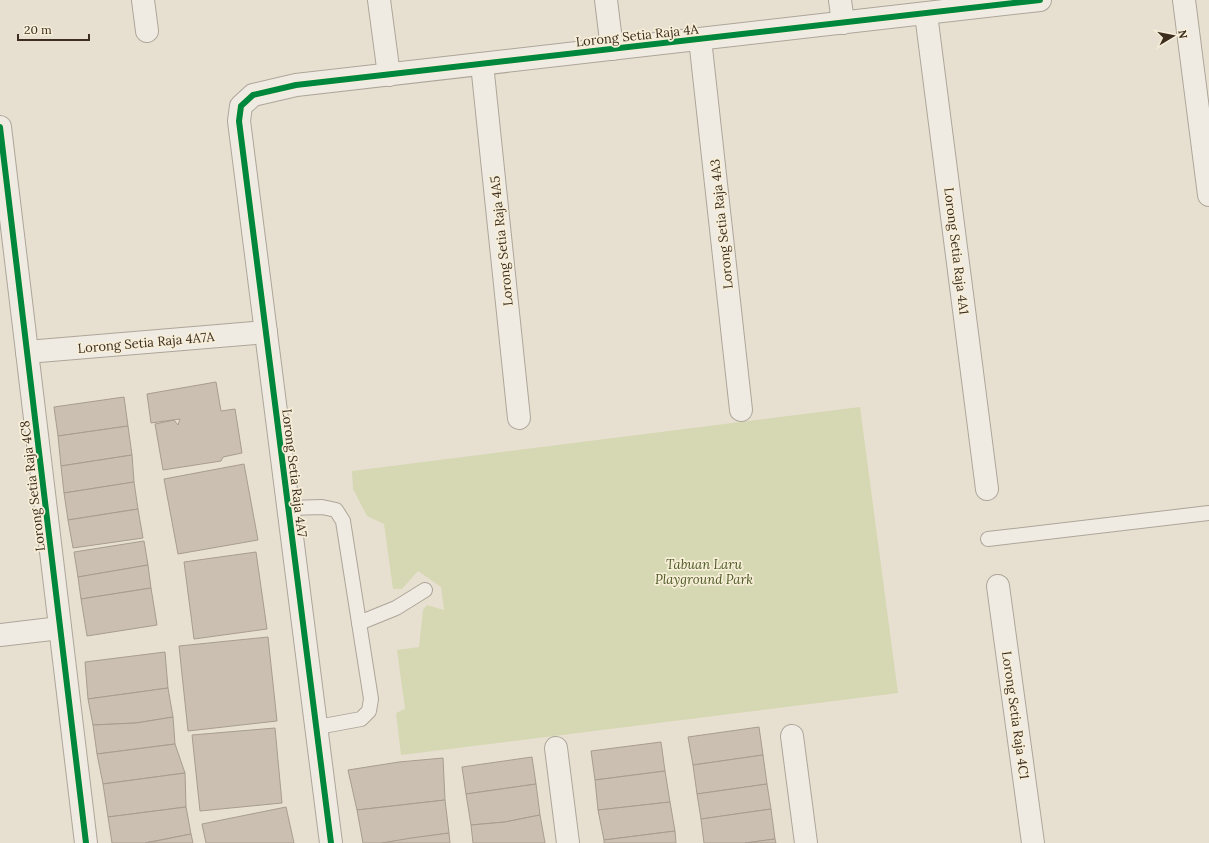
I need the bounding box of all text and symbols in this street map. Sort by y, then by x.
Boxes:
scale bar [18,16,89,42]
north arrow [1153,16,1193,56]
street label: Lorong Setia Raja 4A [575,21,700,50]
text: 20 m [24,22,52,37]
text: N [1175,29,1191,40]
street label: Lorong Setia Raja 4A3 [706,158,737,290]
street label: Lorong Setia Raja 4A5 [486,175,517,307]
street label: Lorong Setia Raja 4A1 [940,186,973,316]
street label: Lorong Setia Raja 4A7A [77,328,216,357]
street label: Lorong Setia Raja 4A7 [278,408,311,538]
street label: Lorong Setia Raja 4C8 [16,420,49,552]
park label: Tabuan Laru Playground Park [655,556,753,588]
street label: Lorong Setia Raja 4C1 [998,650,1033,780]

